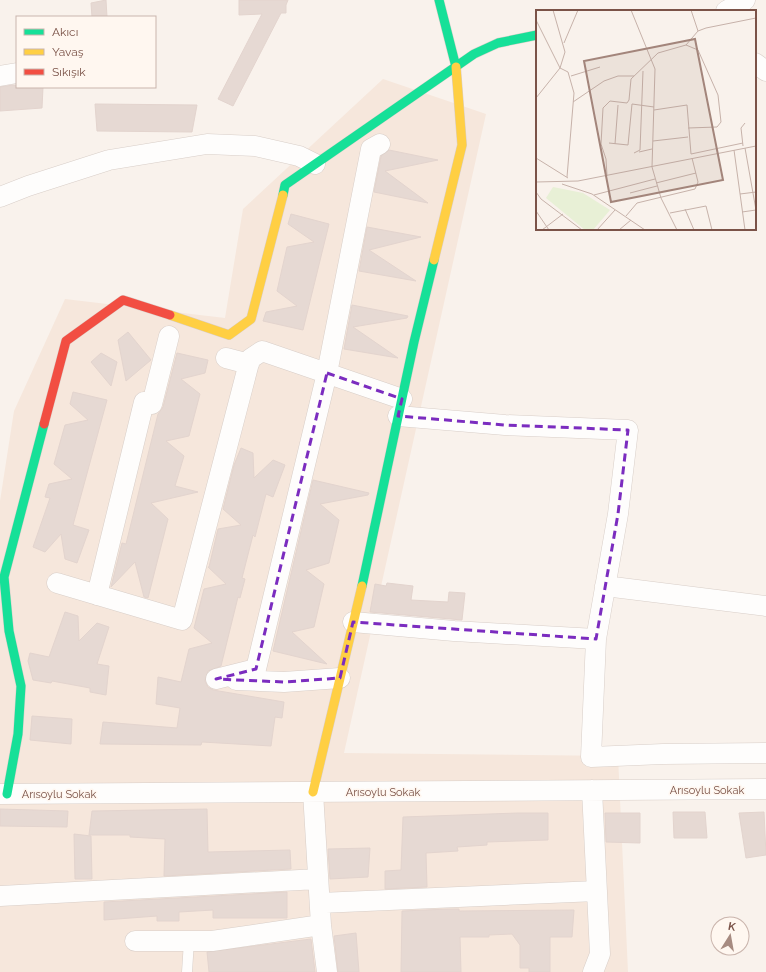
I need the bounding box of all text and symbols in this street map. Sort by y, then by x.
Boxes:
inset map [536,10,756,230]
legend [16,16,156,88]
text: Akıcı [52,25,78,39]
text: Yavaş [52,45,84,59]
text: Sıkışık [52,65,86,79]
street label: Arısoylu Sokak [670,784,744,797]
street label: Arısoylu Sokak [346,786,420,799]
street label: Arısoylu Sokak [22,788,96,801]
north arrow [710,916,750,956]
text: K [727,920,737,934]

